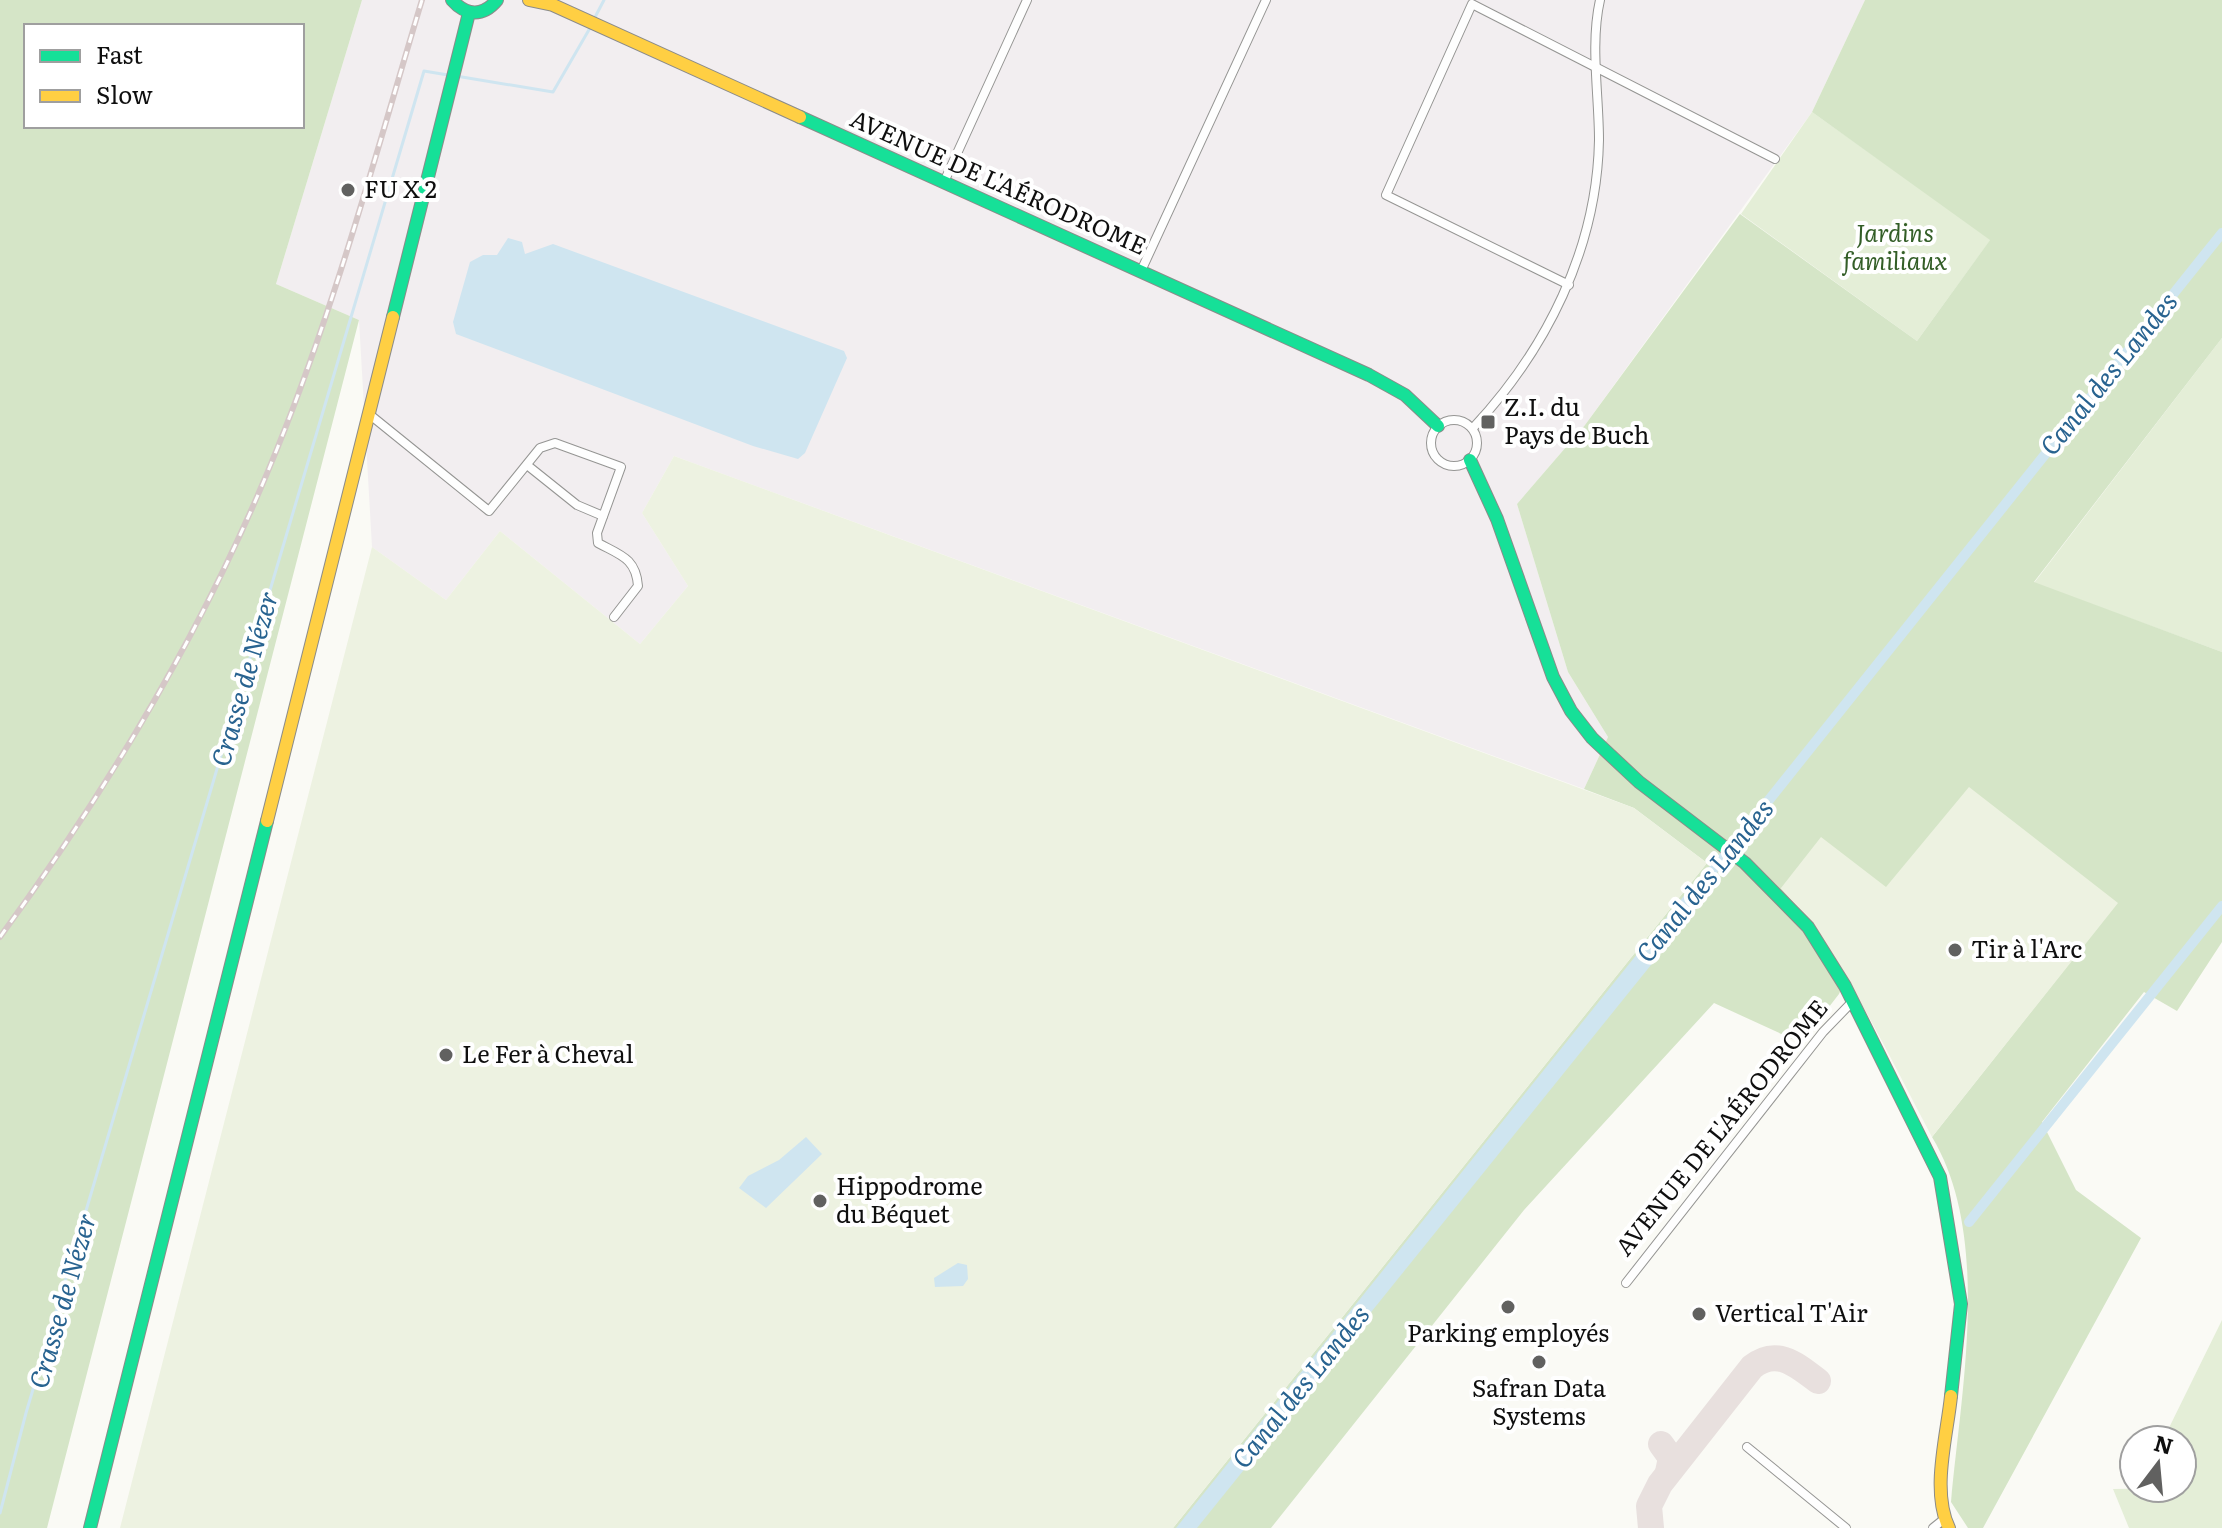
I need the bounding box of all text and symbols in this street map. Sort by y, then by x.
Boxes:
legend [24,24,304,128]
text: Fast [96,36,143,71]
text: Slow [96,76,153,111]
street label: AVENUE DE L'AÉRODROME [845,99,1153,262]
place label: FU X 2 [364,170,437,205]
marker: FU X 2 [339,181,357,199]
park label: Jardins familiaux [1842,214,1948,277]
water label: Canal des Landes [2029,282,2185,463]
place label: Z.I. du Pays de Buch [1504,388,1650,451]
marker: Z.I. du Pays de Buch [1479,413,1497,431]
water label: Crasse de Nézer [199,586,286,770]
water label: Canal des Landes [1625,789,1781,970]
place label: Tir à l'Arc [1971,930,2082,965]
marker: Tir à l'Arc [1946,941,1964,959]
street label: AVENUE DE L'AÉRODROME [1605,991,1835,1262]
place label: Le Fer à Cheval [462,1035,634,1070]
marker: Le Fer à Cheval [437,1046,455,1064]
place label: Hippodrome du Béquet [836,1167,983,1230]
marker: Hippodrome du Béquet [811,1192,829,1210]
water label: Crasse de Nézer [17,1208,104,1392]
place label: Vertical T'Air [1715,1294,1868,1329]
water label: Canal des Landes [1221,1295,1377,1476]
marker: Parking employés [1499,1298,1517,1316]
marker: Vertical T'Air [1690,1305,1708,1323]
place label: Parking employés [1407,1314,1609,1349]
marker: Safran Data Systems [1530,1353,1548,1371]
place label: Safran Data Systems [1472,1369,1606,1432]
north arrow [2118,1424,2198,1504]
text: N [2151,1425,2177,1462]

